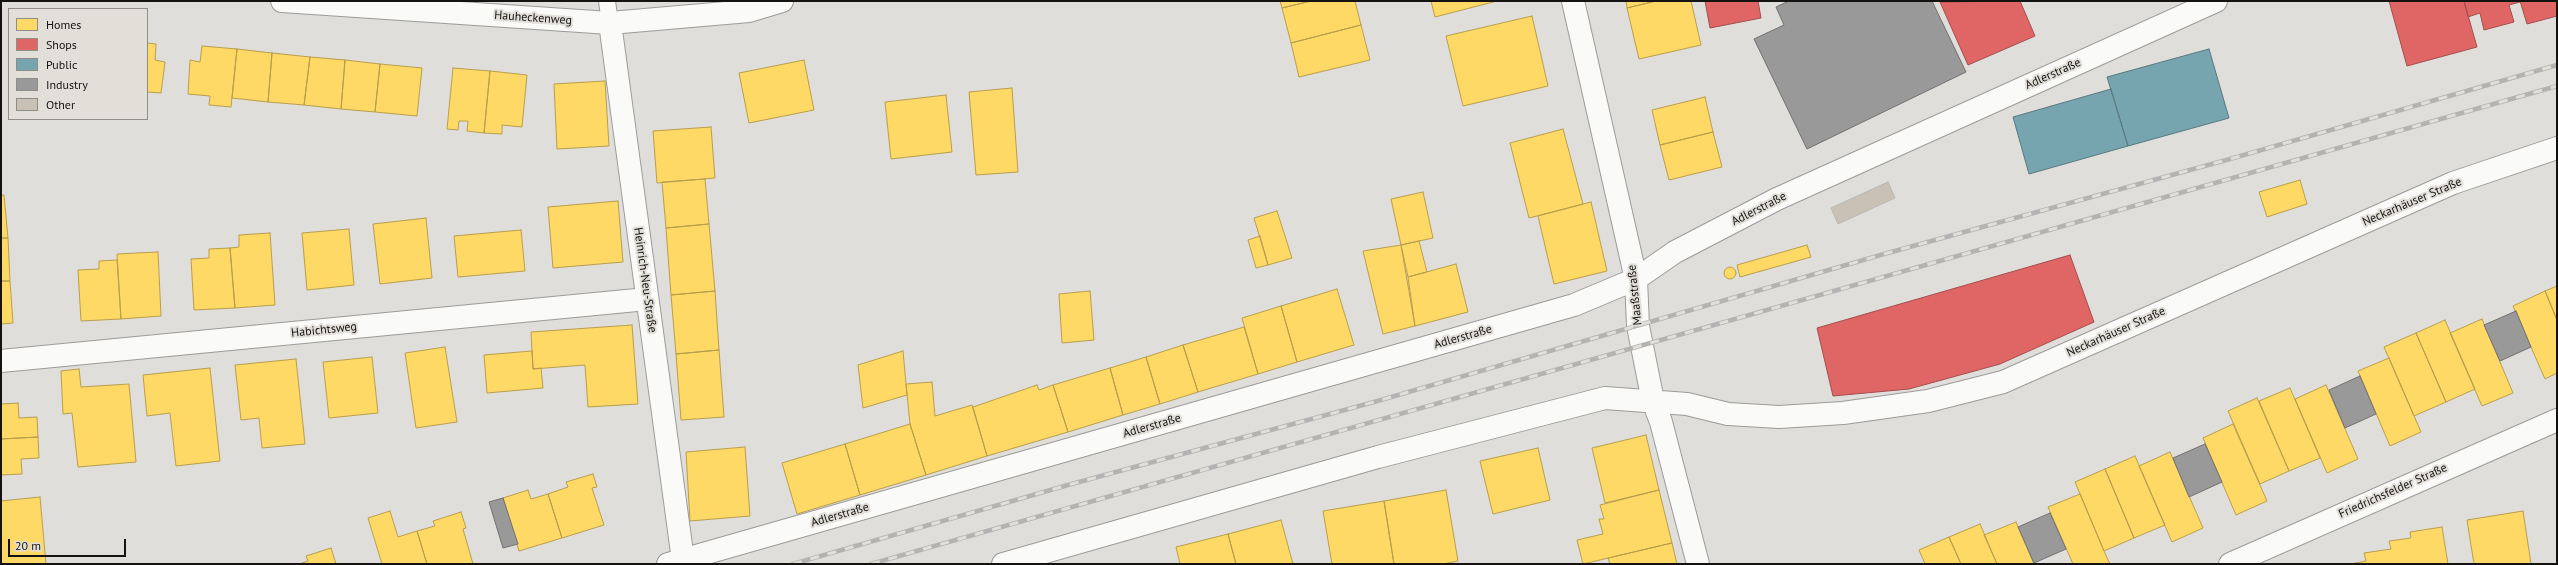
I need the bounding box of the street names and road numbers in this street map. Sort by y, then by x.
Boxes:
street label: Hauheckenweg [494,8,572,28]
street label: Adlerstraße [2023,55,2083,93]
street label: Neckarhäuser Straße [2360,175,2464,229]
street label: Adlerstraße [1729,189,1789,229]
street label: Heinrich-Neu-Straße [630,226,660,334]
street label: Maaßstraße [1625,264,1645,326]
street label: Neckarhäuser Straße [2065,304,2167,360]
street label: Habichtsweg [290,319,358,341]
street label: Adlerstraße [1432,322,1494,352]
street label: Adlerstraße [1121,411,1183,441]
street label: Friedrichsfelder Straße [2337,461,2449,521]
street label: Adlerstraße [809,500,871,530]

